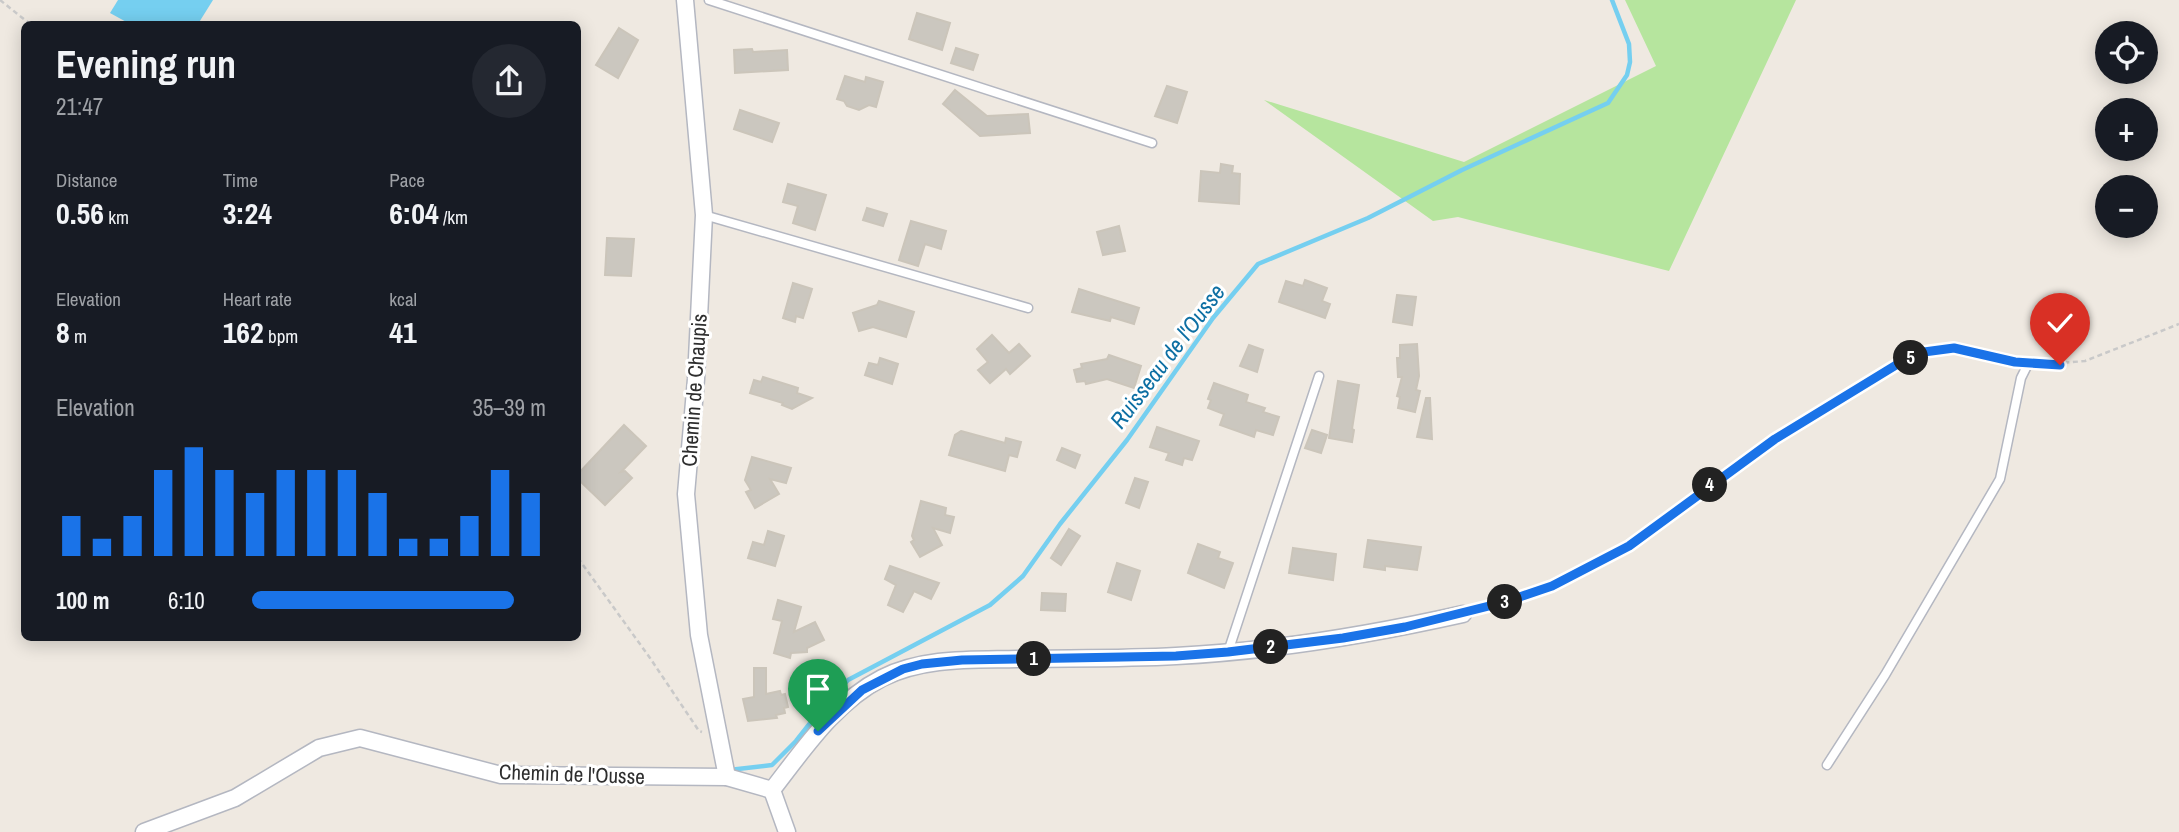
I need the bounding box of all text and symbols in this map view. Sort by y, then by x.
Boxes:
map controls [2095,21,2158,238]
button: locate [2095,21,2158,84]
text: Evening run [56,39,236,90]
button: share [472,44,546,118]
text: 21:47 [56,91,103,122]
button: + [2095,98,2158,161]
text: Distance [56,167,117,193]
text: Time [223,167,258,193]
text: Pace [389,167,425,193]
button: − [2095,175,2158,238]
text: 0.56 [56,193,104,233]
text: 3:24 [223,193,272,233]
text: 6:04 [389,193,439,233]
text: km [104,204,129,230]
text: /km [439,204,468,230]
water label: Ruisseau de l'Ousse [1102,277,1232,435]
text: Elevation [56,286,121,312]
text: Heart rate [223,286,292,312]
text: kcal [389,286,417,312]
pin [2030,293,2090,365]
icon: check [2041,304,2079,342]
text: 8 [56,312,70,352]
text: 162 [223,312,264,352]
text: 41 [389,312,417,352]
street label: Chemin de Chaupis [674,313,714,467]
text: m [70,323,87,349]
text: bpm [264,323,298,349]
pin: 5 [1894,340,1928,376]
text: 5 [1906,344,1915,370]
text: Elevation [56,392,135,423]
text: 35–39 m [473,392,546,423]
pin: 4 [1692,468,1728,503]
text: 4 [1705,471,1714,497]
pin: 3 [1488,584,1522,620]
text: 100 m [56,585,109,616]
text: 6:10 [168,585,205,616]
text: 3 [1500,588,1509,614]
pin: 2 [1254,630,1288,664]
text: 2 [1266,633,1275,659]
pin: 1 [1016,642,1052,676]
text: 1 [1029,645,1038,671]
pin [788,659,848,731]
icon: arrive [799,670,837,708]
street label: Chemin de l'Ousse [499,757,645,791]

